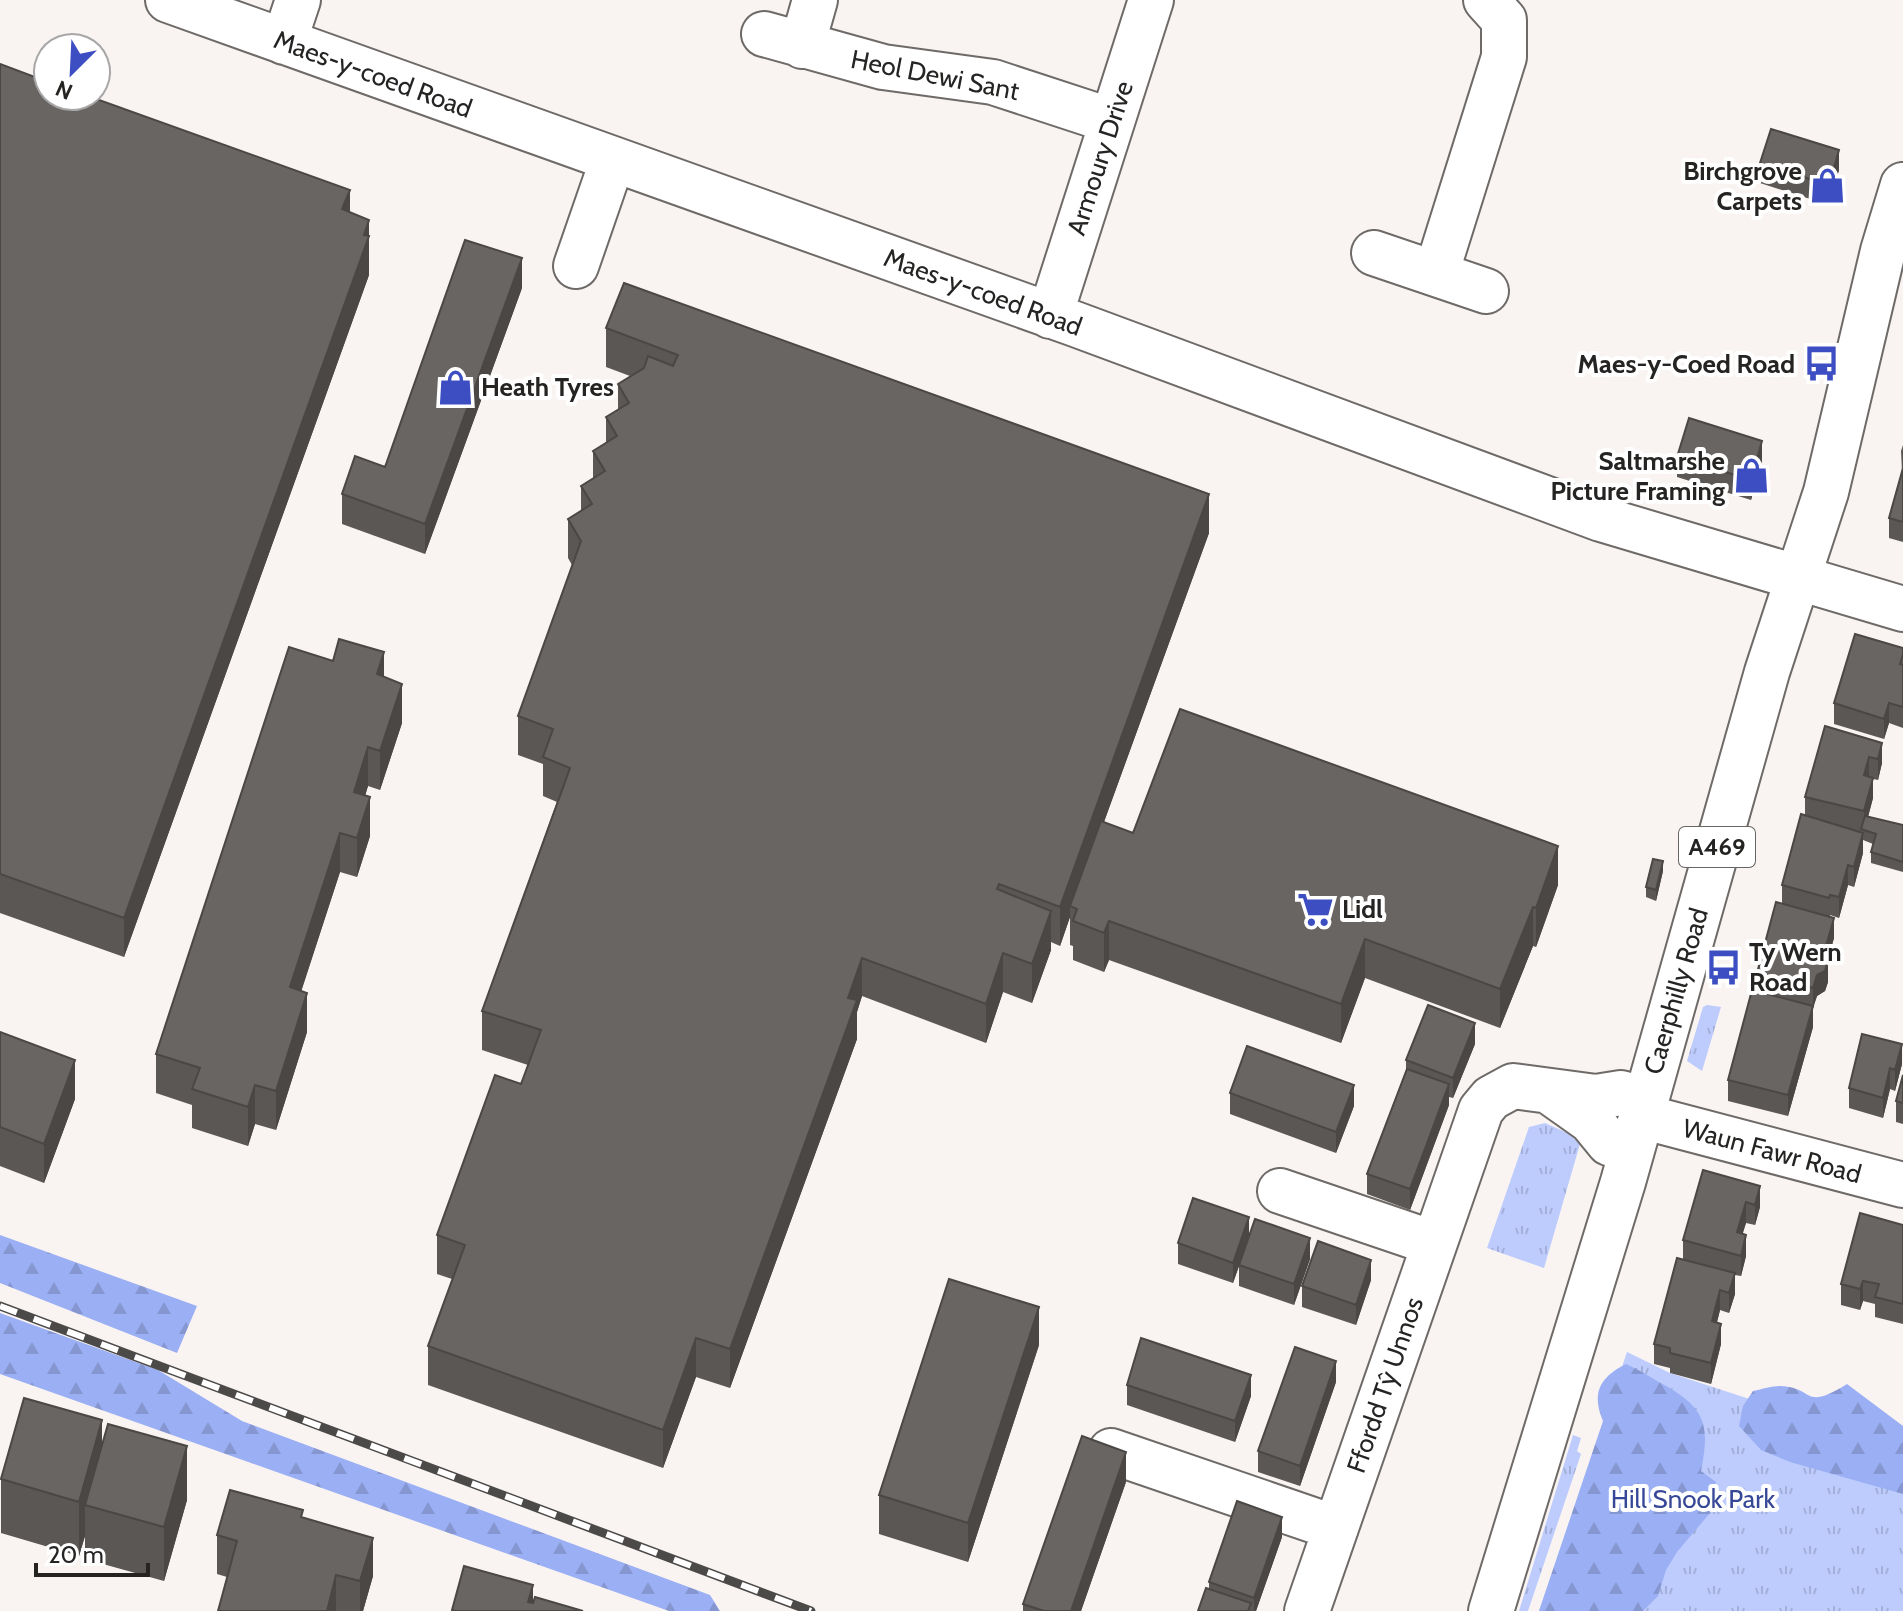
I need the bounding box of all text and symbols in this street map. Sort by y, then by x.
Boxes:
street label: Maes-y-coed Road [270,23,476,125]
north arrow [32,32,112,112]
street label: Heol Dewi Sant [848,43,1022,107]
text: N [51,74,77,105]
street label: Armoury Drive [1060,77,1140,239]
place label: Birchgrove Carpets [1683,155,1802,217]
shop icon: Birchgrove Carpets [1809,167,1847,205]
street label: Maes-y-coed Road [880,241,1086,343]
bus stop icon: Maes-y-Coed Road [1802,345,1840,383]
place label: Maes-y-Coed Road [1578,348,1795,380]
shop icon: Heath Tyres [436,368,474,406]
place label: Heath Tyres [481,371,614,403]
place label: Saltmarshe Picture Framing [1550,445,1725,507]
shop icon: Saltmarshe Picture Framing [1732,457,1770,495]
road number: A469 [1679,827,1755,867]
supermarket icon: Lidl [1297,890,1335,928]
place label: Lidl [1342,893,1383,925]
street label: Caerphilly Road [1637,904,1715,1078]
place label: Ty Wern Road [1749,936,1842,998]
bus stop icon: Ty Wern Road [1704,948,1742,986]
street label: Waun Fawr Road [1679,1112,1865,1190]
street label: Ffordd Tŷ Unnos [1340,1293,1430,1477]
park label: Hill Snook Park [1611,1483,1775,1515]
scale bar [36,1527,148,1577]
text: 20 m [48,1540,104,1569]

